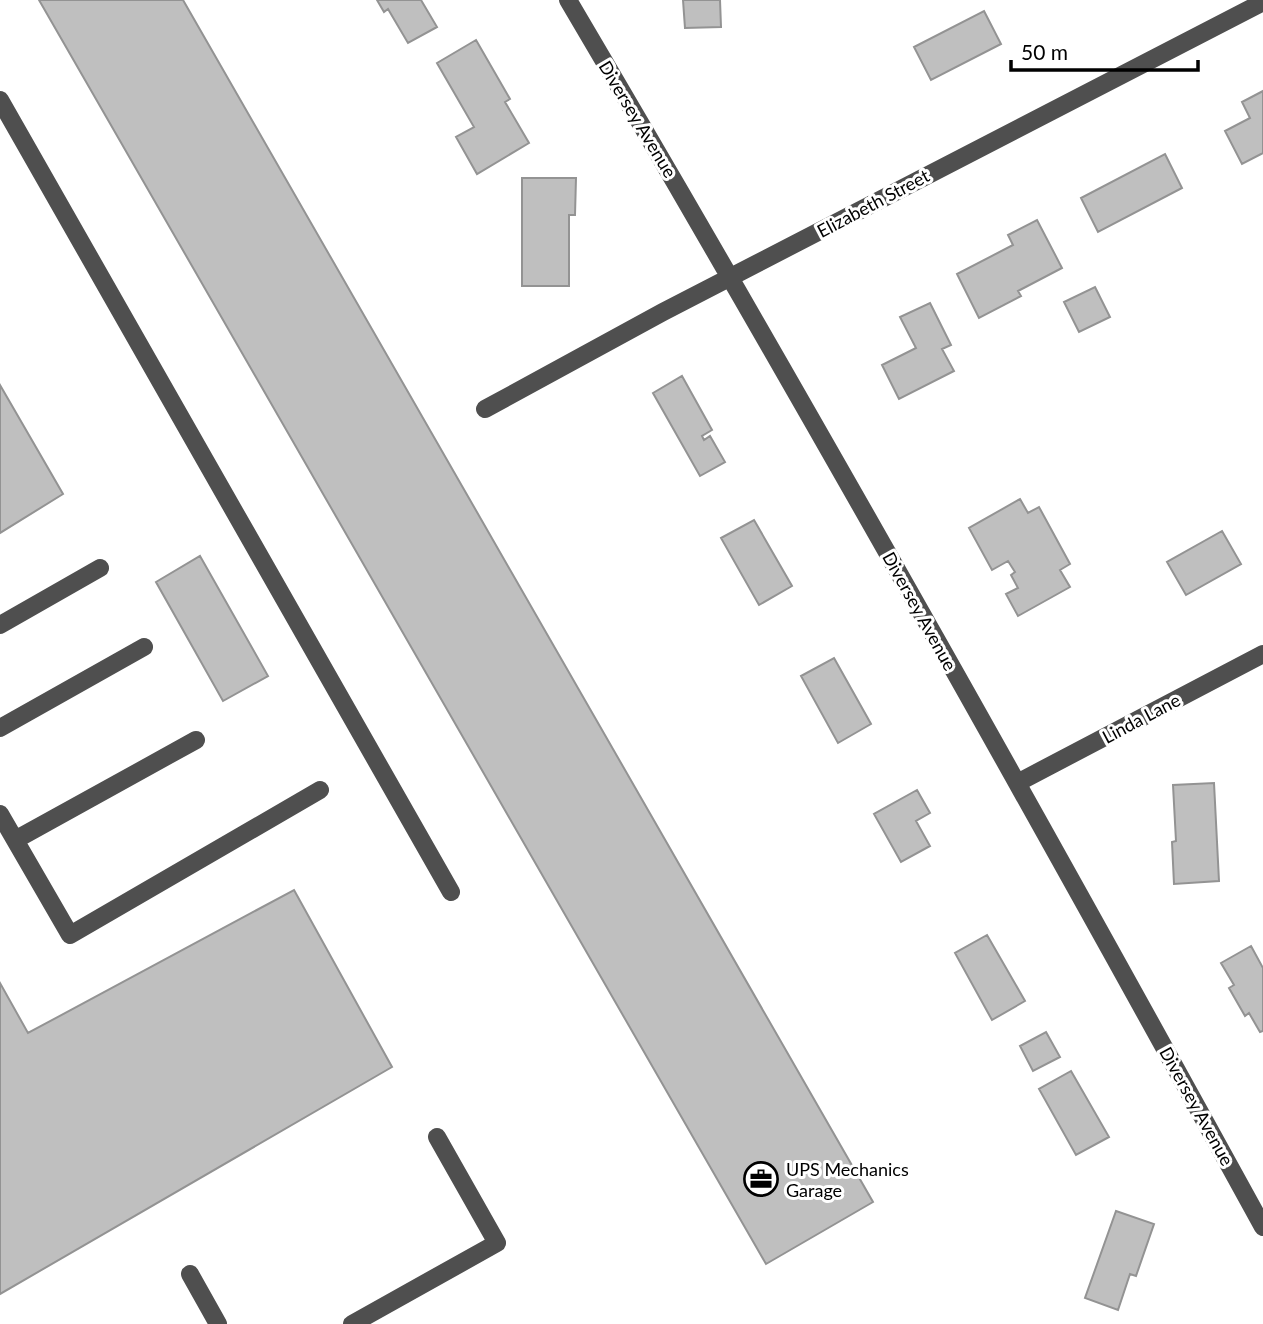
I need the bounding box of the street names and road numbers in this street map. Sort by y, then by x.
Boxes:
street label: Diversey Avenue [594,57,682,181]
street label: Elizabeth Street [813,164,933,242]
street label: Diversey Avenue [878,548,962,674]
street label: Linda Lane [1098,688,1184,748]
street label: Diversey Avenue [1155,1043,1239,1169]

